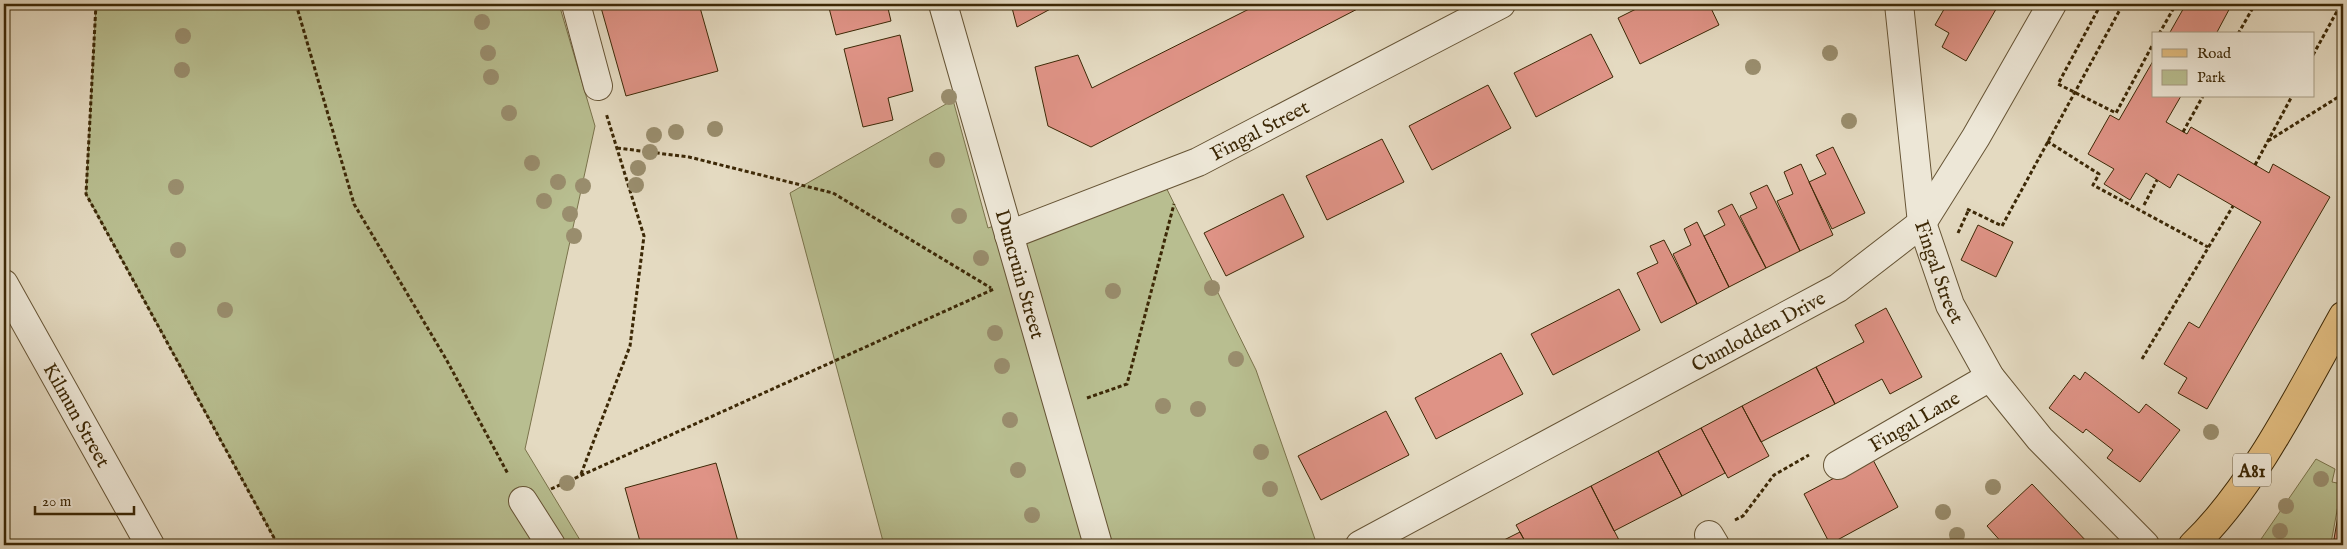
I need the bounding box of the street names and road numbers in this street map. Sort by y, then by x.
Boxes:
street label: Fingal Street [1207,95,1314,167]
street label: Duncruin Street [989,207,1049,342]
street label: Fingal Street [1908,217,1969,329]
street label: Cumlodden Drive [1688,286,1830,378]
street label: Kilmun Street [37,359,115,472]
street label: Fingal Lane [1865,386,1965,458]
road number: A81 [2233,454,2271,486]

